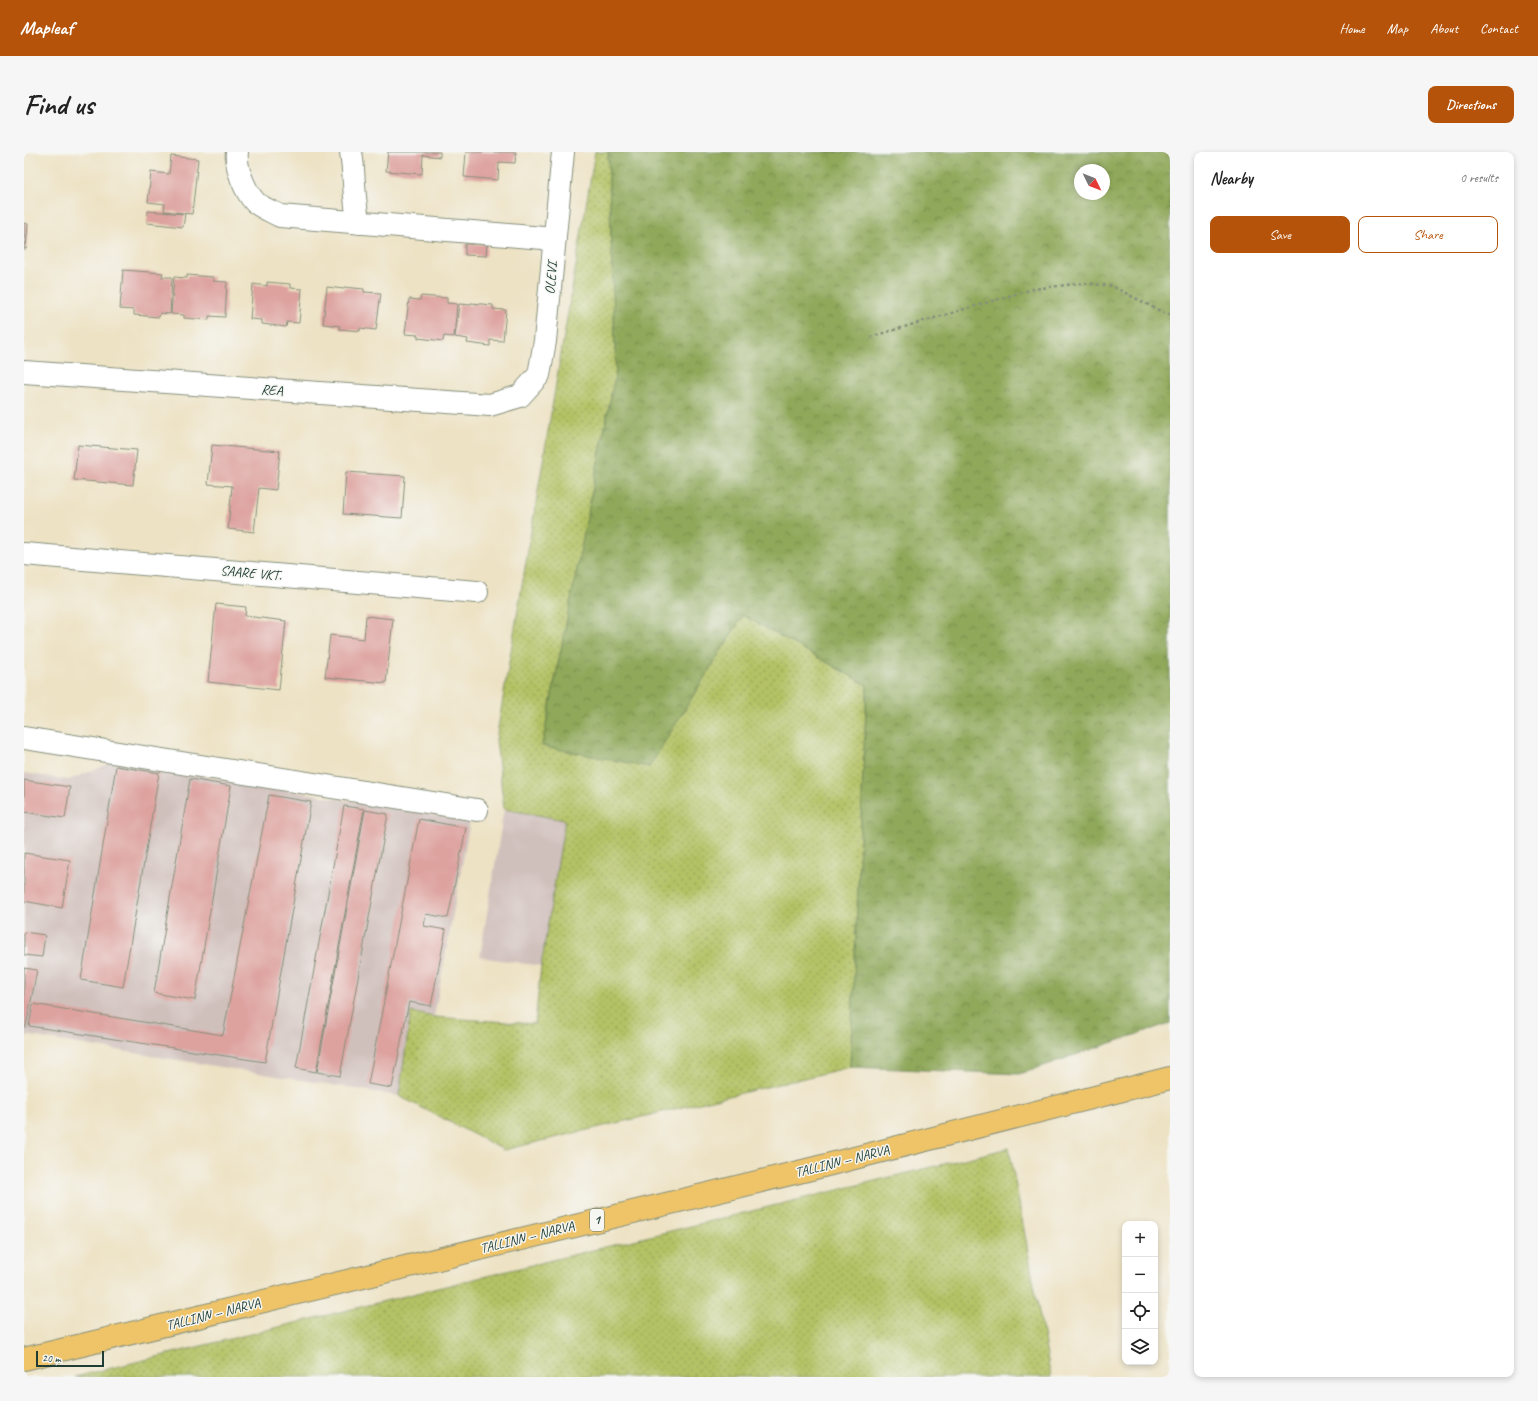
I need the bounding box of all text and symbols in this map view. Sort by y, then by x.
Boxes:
text: Mapleaf [20,16,73,40]
text: Home [1339,20,1365,37]
text: Map [1387,20,1408,37]
text: About [1430,20,1458,37]
text: Contact [1480,20,1518,37]
button: Directions [1428,86,1514,123]
text: Find us [24,87,94,122]
north arrow [1074,164,1110,200]
text: Nearby [1210,168,1253,189]
text: 0 results [1460,170,1498,186]
button: Save [1210,216,1350,253]
button: Share [1358,216,1498,253]
street label: OLEVI [541,258,561,295]
street label: REA [261,381,284,399]
street label: SAARE VKT. [220,562,283,584]
street label: TALLINN — NARVA [793,1141,892,1181]
road number: 1 [590,1209,604,1231]
street label: TALLINN — NARVA [478,1217,577,1257]
map controls [1122,1221,1158,1365]
button: + [1122,1221,1158,1257]
button: − [1122,1257,1158,1293]
button: locate [1122,1293,1158,1329]
street label: TALLINN — NARVA [164,1294,263,1334]
button: layers [1122,1329,1158,1365]
scale bar [36,1349,104,1368]
text: 20 m [42,1351,61,1365]

